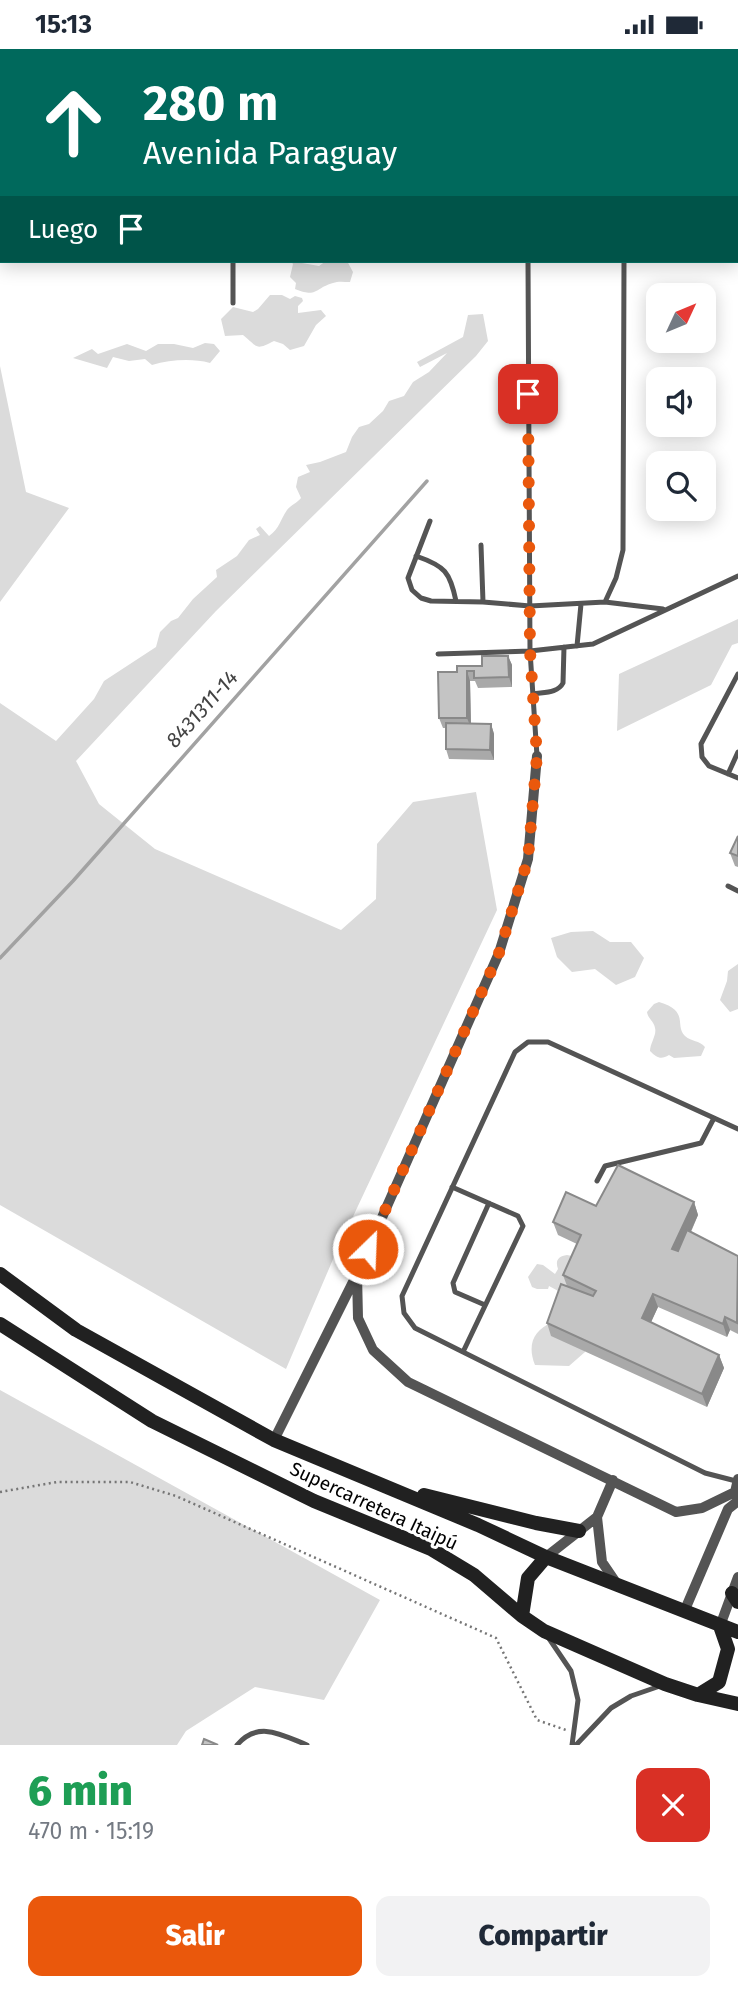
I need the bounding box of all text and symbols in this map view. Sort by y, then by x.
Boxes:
text: 15:13 [35,9,92,40]
text: 280 m [143,74,279,133]
icon: ahead [28,77,119,168]
text: Avenida Paraguay [143,134,397,172]
icon: arrive [112,210,150,248]
text: Luego [28,214,98,245]
north arrow [646,283,716,353]
map controls [646,283,716,521]
pin [498,364,558,424]
button: sound [646,367,716,437]
icon: arrive [509,375,547,413]
button: search [646,451,716,521]
water label: 8431311-14 [160,665,244,753]
position arrow [331,1212,405,1286]
street label: Supercarretera Itaipú [286,1457,462,1555]
text: 6 min [28,1766,133,1816]
button: close [636,1768,710,1842]
text: 470 m · 15:19 [28,1817,154,1845]
button: Salir [28,1896,362,1976]
button: Compartir [376,1896,710,1976]

